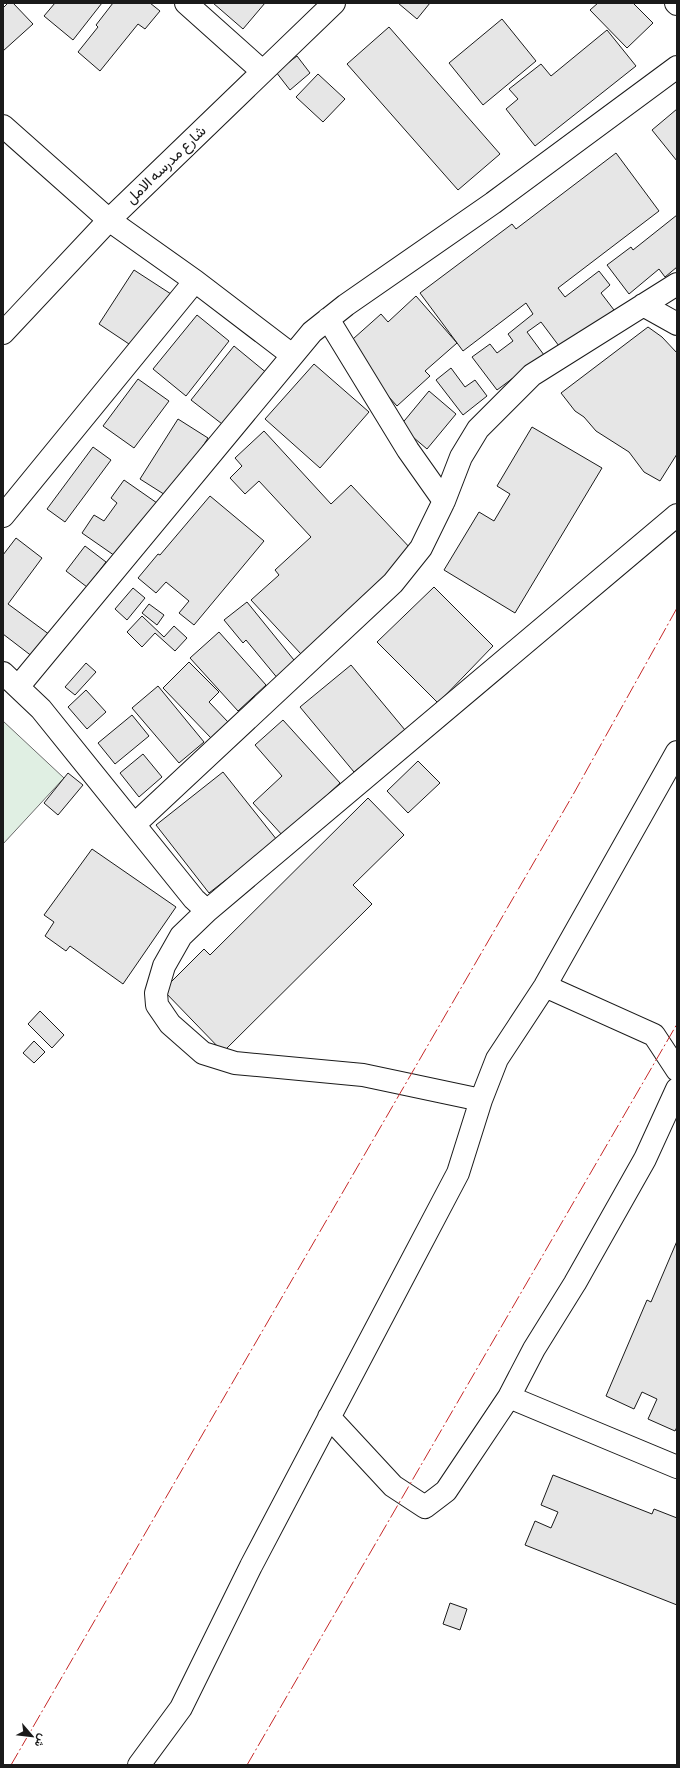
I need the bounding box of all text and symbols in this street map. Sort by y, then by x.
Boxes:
street label: شارع مدرسه الامل [123,123,211,209]
north arrow [12,1716,52,1756]
text: ش [32,1732,48,1749]

